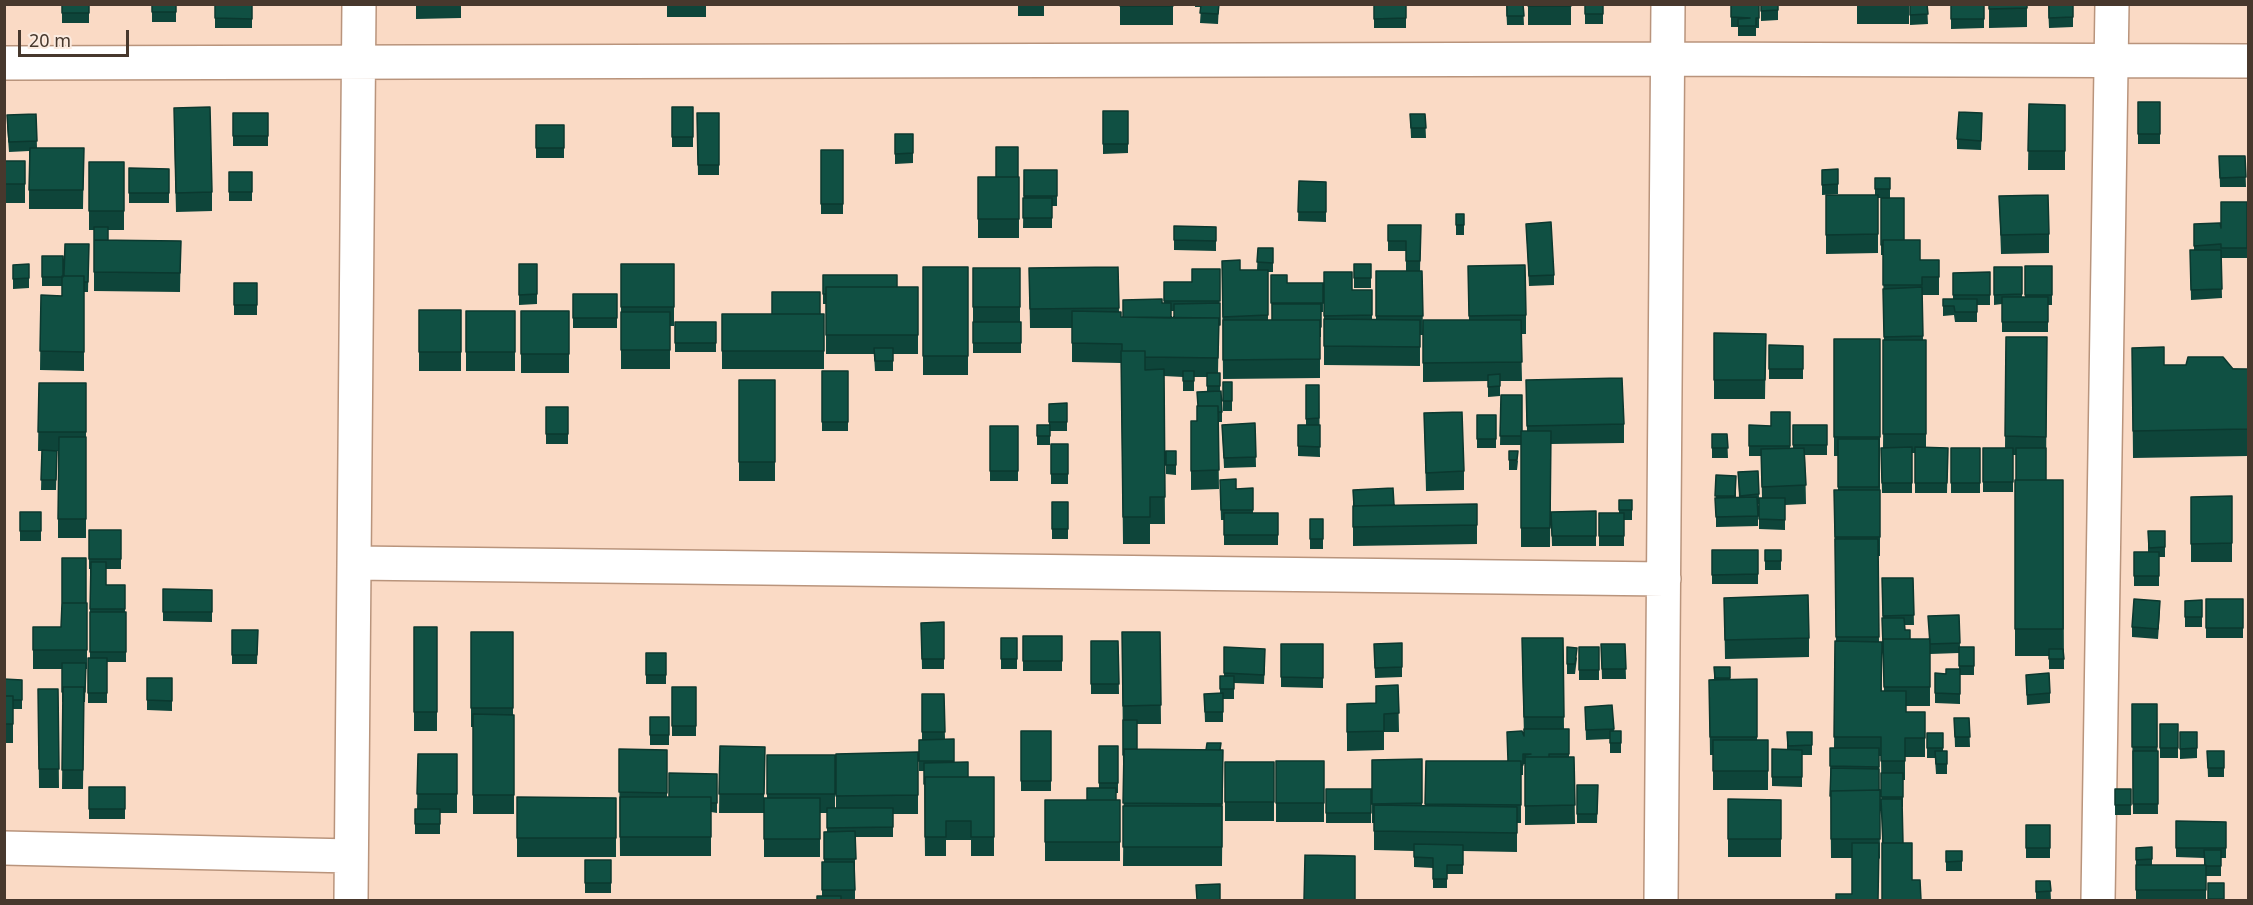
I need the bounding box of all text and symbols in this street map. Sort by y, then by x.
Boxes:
scale bar [21,18,132,56]
text: 20 m [29,28,71,52]

